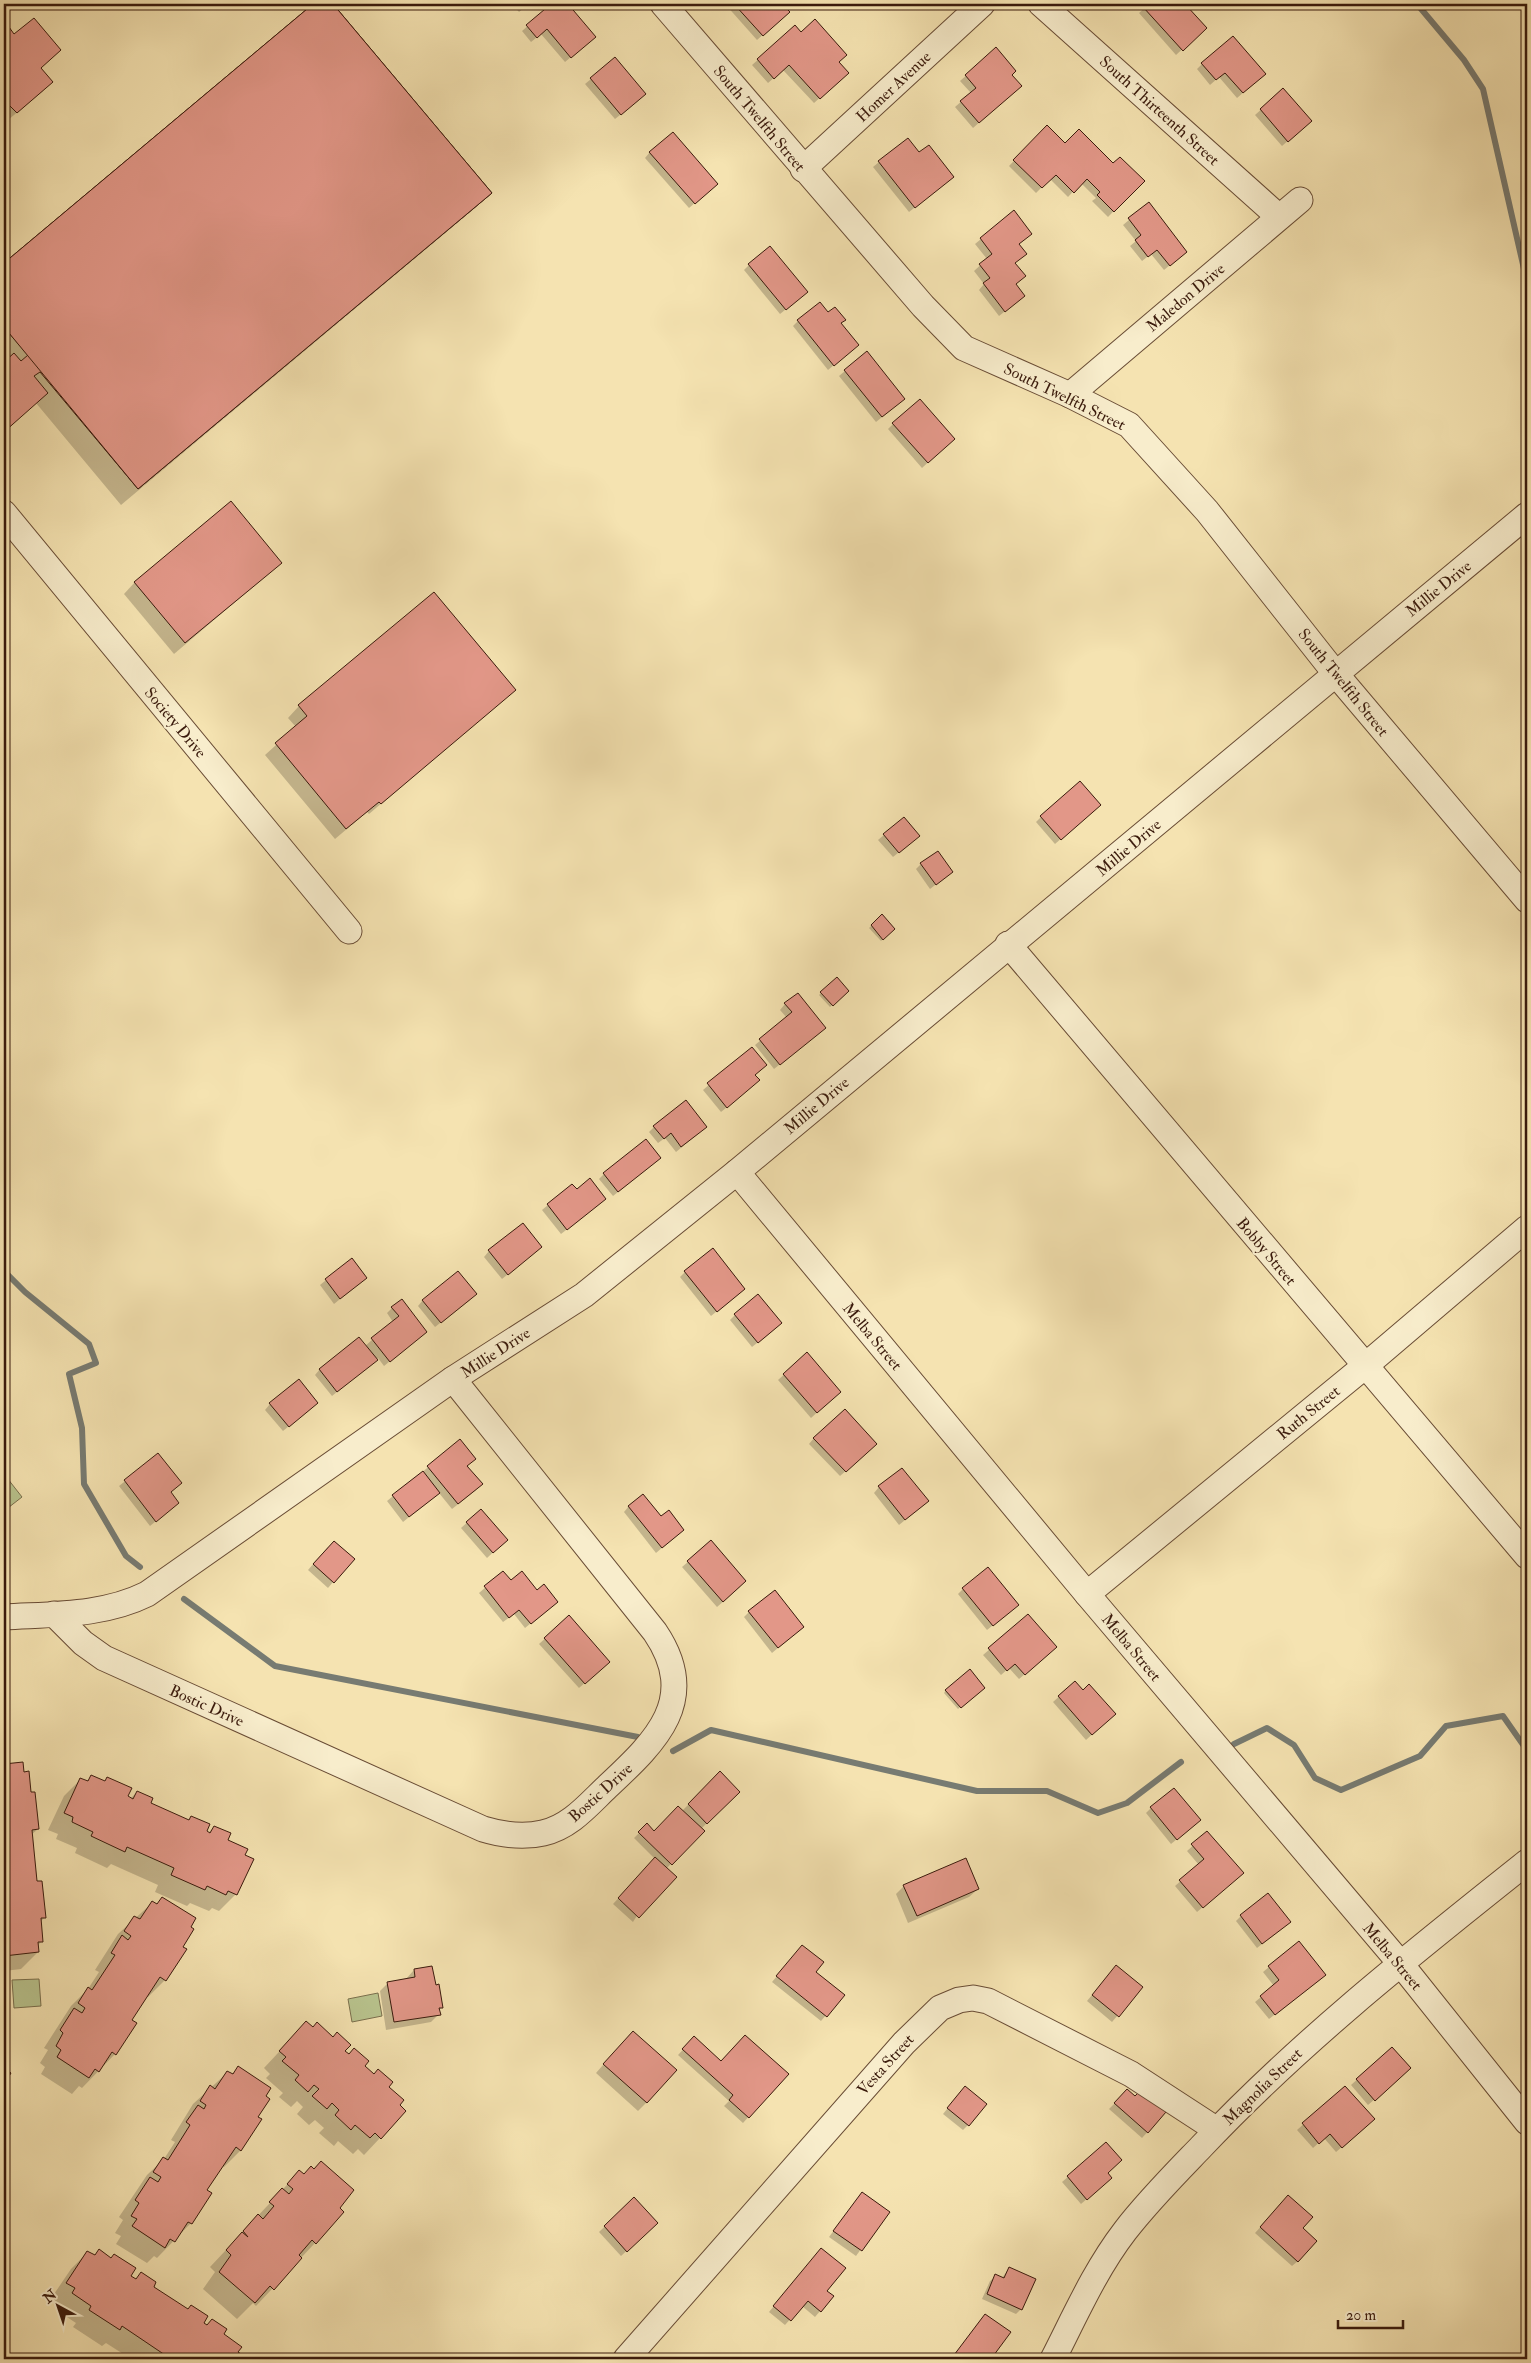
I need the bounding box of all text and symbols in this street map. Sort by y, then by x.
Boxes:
street label: Homer Avenue [852,47,936,127]
street label: South Thirteenth Street [1095,52,1223,170]
street label: South Twelfth Street [709,61,810,176]
street label: Maledon Drive [1142,259,1229,336]
street label: South Twelfth Street [1000,359,1129,435]
street label: Millie Drive [1402,556,1476,621]
street label: South Twelfth Street [1294,625,1393,741]
street label: Society Drive [140,683,211,762]
street label: Millie Drive [1092,815,1165,881]
street label: Millie Drive [780,1073,853,1139]
street label: Bobby Street [1232,1214,1300,1290]
street label: Melba Street [838,1299,906,1375]
street label: Millie Drive [457,1323,534,1383]
street label: Ruth Street [1273,1381,1344,1444]
street label: Melba Street [1097,1610,1165,1686]
street label: Bostic Drive [166,1681,247,1731]
street label: Bostic Drive [564,1759,637,1827]
street label: Melba Street [1358,1919,1426,1995]
street label: Vesta Street [853,2030,919,2100]
street label: Magnolia Street [1219,2044,1307,2130]
north arrow [32,2280,82,2330]
text: N [39,2286,61,2308]
scale bar [1338,2298,1404,2330]
text: 20 m [1346,2306,1376,2325]

